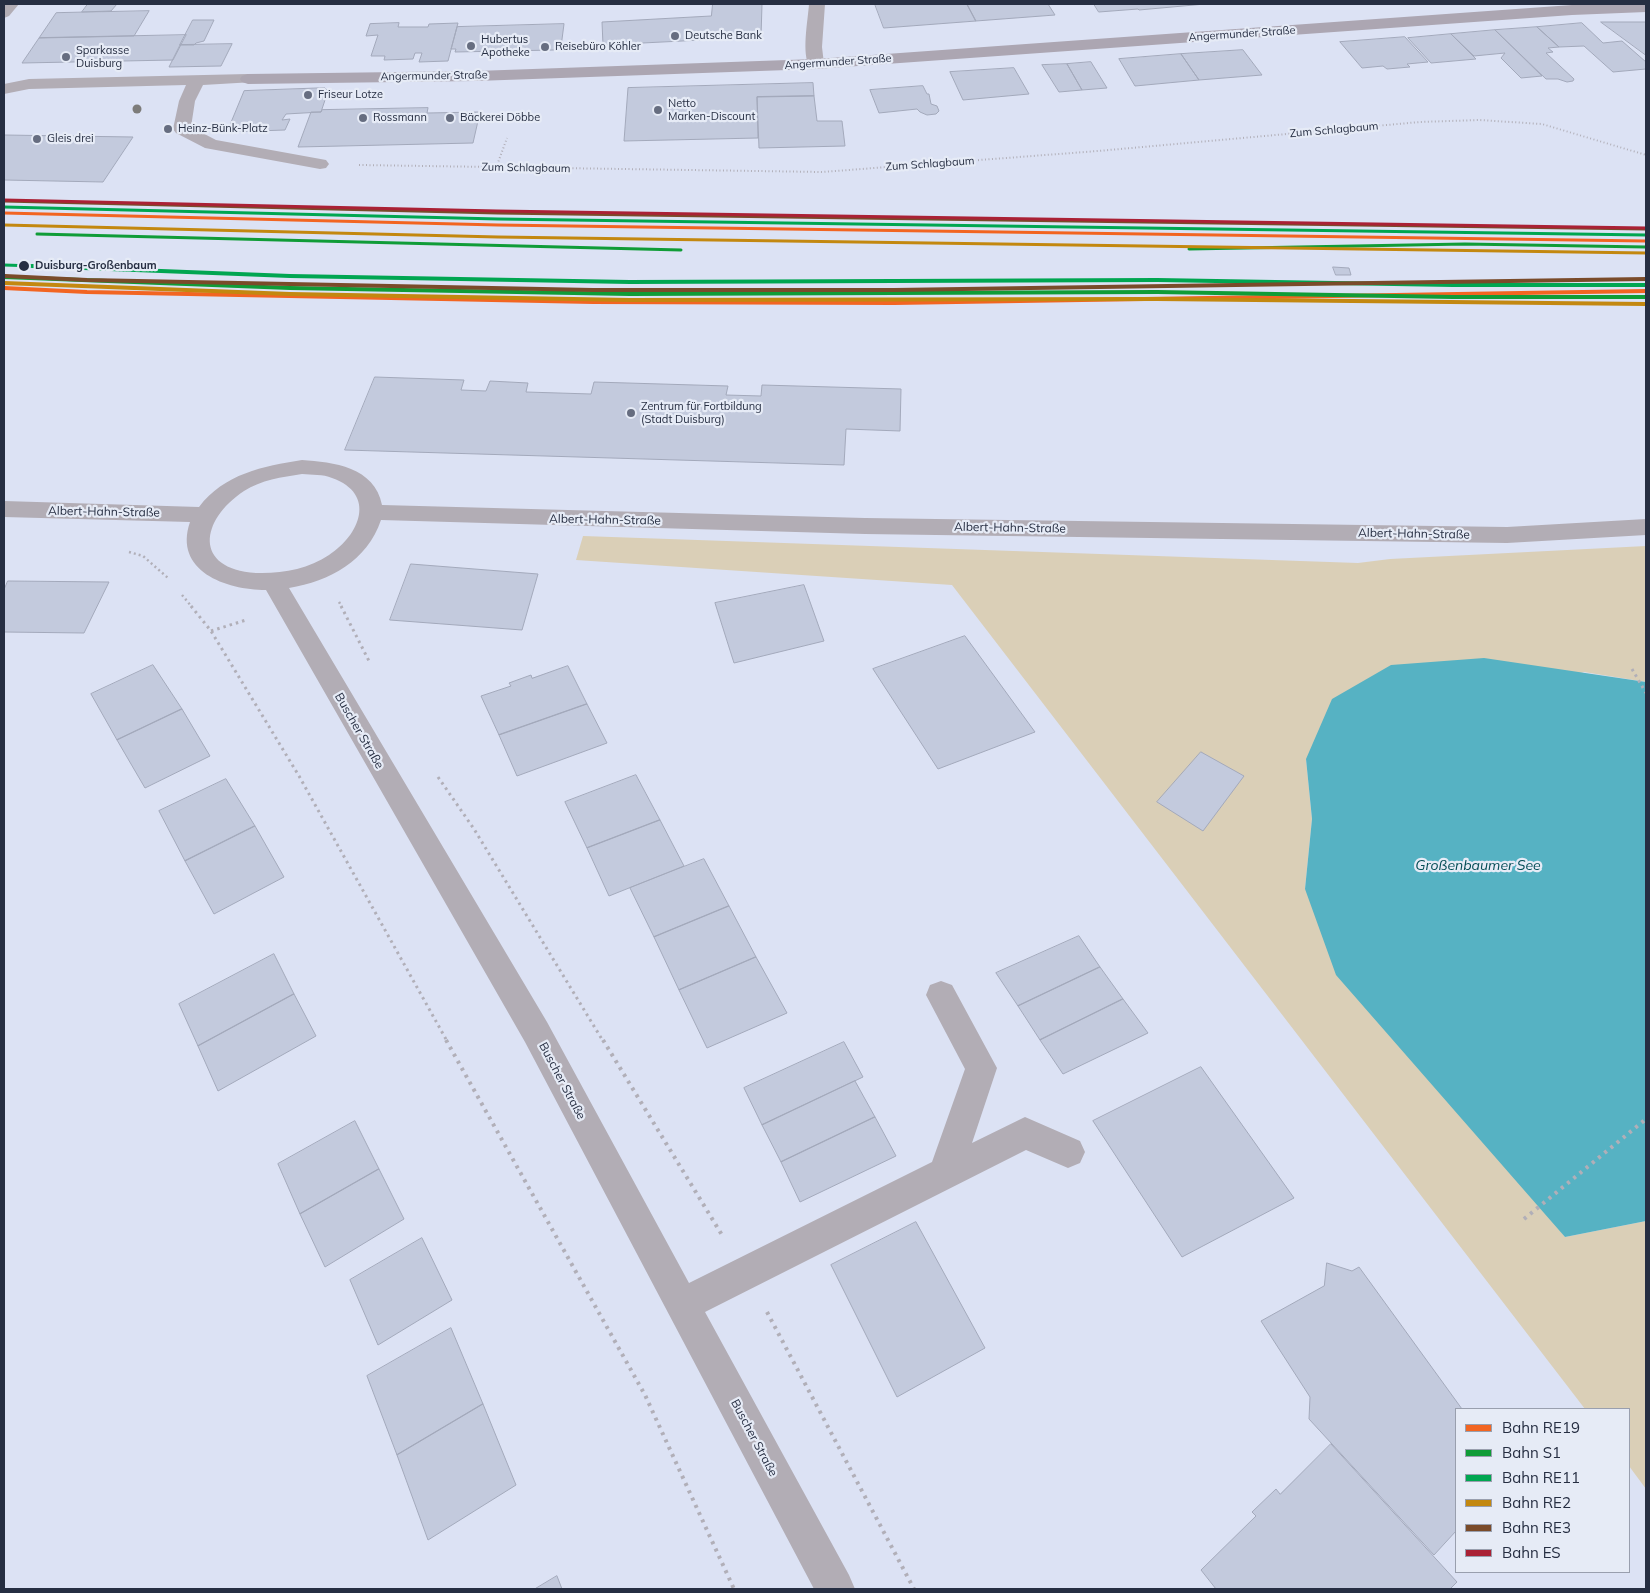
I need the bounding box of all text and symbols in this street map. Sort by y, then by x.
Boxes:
street label: Angermunder Straße [1188,24,1296,44]
place label: Deutsche Bank [685,29,762,43]
marker: Deutsche Bank [669,30,681,42]
place label: Hubertus Apotheke [481,33,530,59]
marker: Hubertus Apotheke [465,40,477,52]
place label: Reisebüro Köhler [555,40,641,54]
marker: Reisebüro Köhler [539,41,551,53]
place label: Sparkasse Duisburg [76,44,129,70]
marker: Sparkasse Duisburg [60,51,72,63]
street label: Angermunder Straße [784,52,892,72]
street label: Angermunder Straße [380,68,488,84]
place label: Friseur Lotze [318,88,383,102]
marker: Friseur Lotze [302,89,314,101]
place label: Netto Marken-Discount [668,97,755,123]
marker: Netto Marken-Discount [652,104,664,116]
place label: Rossmann [373,111,427,125]
place label: Bäckerei Döbbe [460,111,540,125]
marker: Rossmann [357,112,369,124]
marker: Bäckerei Döbbe [444,112,456,124]
street label: Zum Schlagbaum [1289,120,1379,140]
place label: Heinz-Bünk-Platz [178,122,268,136]
marker: Heinz-Bünk-Platz [162,123,174,135]
place label: Gleis drei [47,132,94,146]
marker: Gleis drei [31,133,43,145]
street label: Zum Schlagbaum [885,154,975,174]
street label: Zum Schlagbaum [481,161,571,175]
marker: Duisburg-Großenbaum [17,259,31,273]
place label: Duisburg-Großenbaum [35,259,157,273]
place label: Zentrum für Fortbildung (Stadt Duisburg) [641,400,762,426]
marker: Zentrum für Fortbildung (Stadt Duisburg) [625,407,637,419]
street label: Albert-Hahn-Straße [48,504,160,520]
street label: Albert-Hahn-Straße [549,512,661,528]
street label: Albert-Hahn-Straße [954,520,1066,536]
street label: Albert-Hahn-Straße [1358,526,1470,542]
street label: Buscher Straße [331,690,387,772]
water label: Großenbaumer See [1415,858,1541,874]
street label: Buscher Straße [536,1040,588,1122]
street label: Buscher Straße [728,1397,780,1479]
legend [1455,1408,1630,1573]
text: Bahn RE19 [1502,1418,1580,1437]
text: Bahn S1 [1502,1443,1561,1462]
text: Bahn RE11 [1502,1468,1580,1487]
text: Bahn RE2 [1502,1493,1571,1512]
text: Bahn RE3 [1502,1518,1571,1537]
text: Bahn ES [1502,1543,1561,1562]

